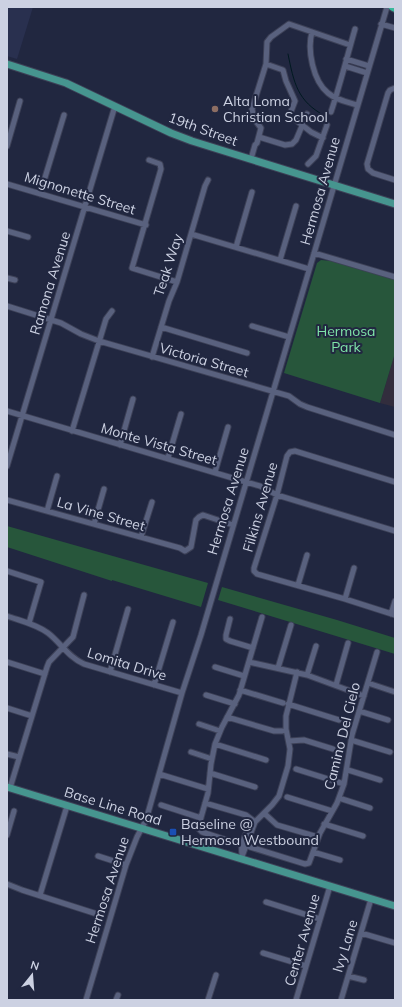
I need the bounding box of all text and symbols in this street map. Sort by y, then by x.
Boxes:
place label: Alta Loma Christian School [223,92,328,126]
marker: Alta Loma Christian School [210,104,220,114]
street label: 19th Street [166,108,240,150]
street label: Hermosa Avenue [296,135,344,247]
street label: Mignonette Street [22,168,138,218]
street label: Ramona Avenue [26,229,74,337]
street label: Teak Way [149,231,187,299]
park label: Hermosa Park [316,322,376,356]
street label: Victoria Street [157,339,251,381]
street label: Monte Vista Street [99,419,219,469]
street label: Hermosa Avenue [203,445,253,557]
street label: Filkins Avenue [239,460,281,554]
street label: La Vine Street [55,493,147,535]
street label: Lomita Drive [85,643,169,685]
street label: Camino Del Cielo [320,680,364,792]
street label: Base Line Road [62,783,164,829]
place label: Baseline @ Hermosa Westbound [181,815,319,849]
marker: Baseline @ Hermosa Westbound [168,827,178,837]
street label: Hermosa Avenue [81,834,133,946]
street label: Center Avenue [280,892,324,988]
street label: Ivy Lane [328,917,362,975]
north arrow [12,955,52,995]
text: N [29,958,41,973]

